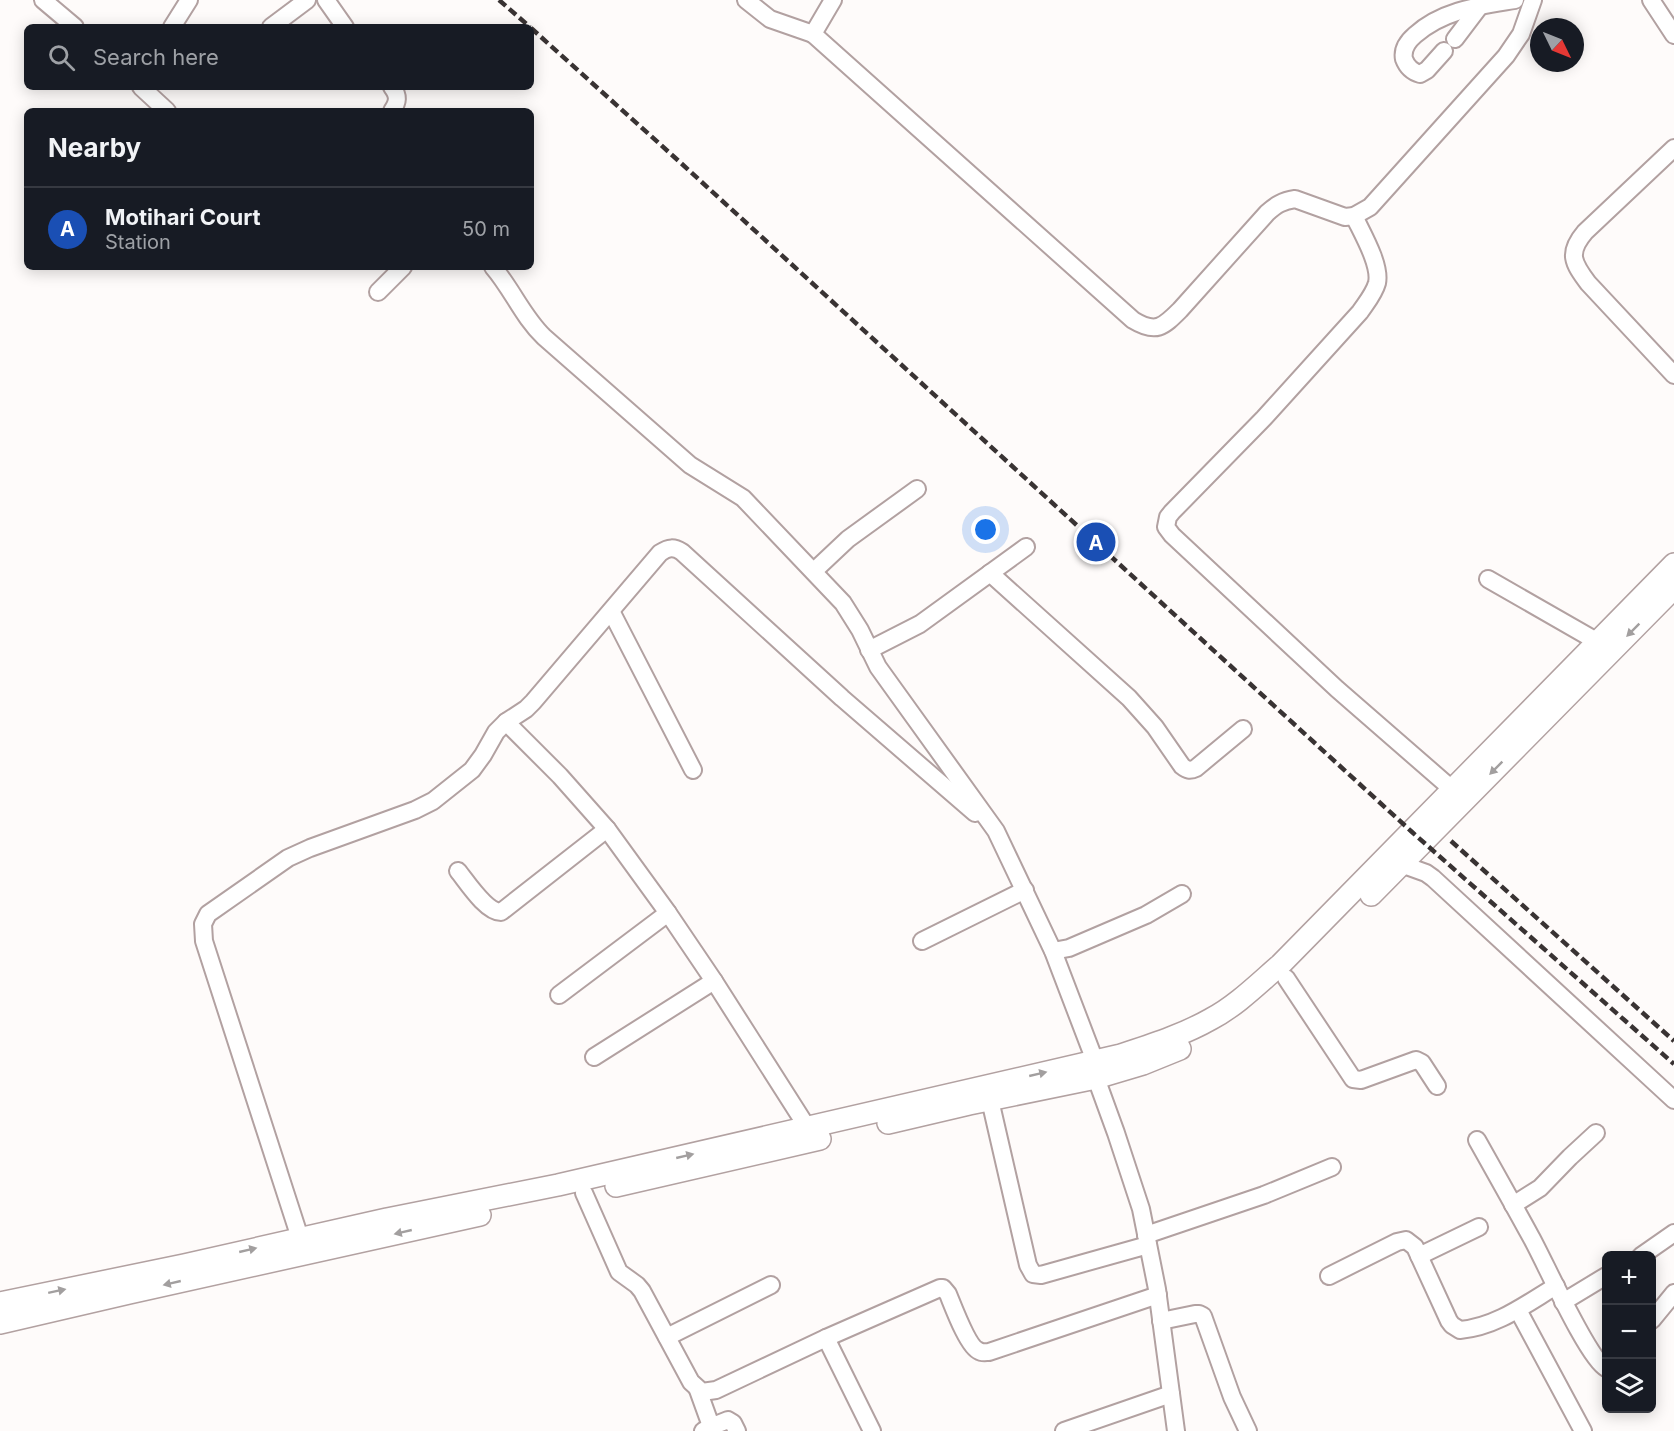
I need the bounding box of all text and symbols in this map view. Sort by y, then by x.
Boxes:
north arrow [1530,18,1584,72]
search box [24,24,534,90]
icon: search [45,41,78,74]
text: Search here [93,44,219,70]
text: Nearby [48,132,141,163]
text: Motihari Court [105,204,261,230]
text: A [60,217,75,241]
text: 50 m [462,217,510,241]
text: Station [105,230,171,254]
your location [971,515,1000,544]
pin: A [1076,520,1116,564]
one-way arrow [1626,622,1640,637]
one-way arrow [1489,761,1503,776]
one-way arrow [1029,1069,1048,1078]
one-way arrow [675,1150,694,1160]
one-way arrow [394,1227,412,1237]
one-way arrow [239,1245,257,1255]
map controls [1602,1251,1656,1413]
button: + [1602,1251,1656,1305]
one-way arrow [162,1279,181,1289]
one-way arrow [48,1286,67,1295]
button: − [1602,1305,1656,1359]
button: layers [1602,1359,1656,1413]

